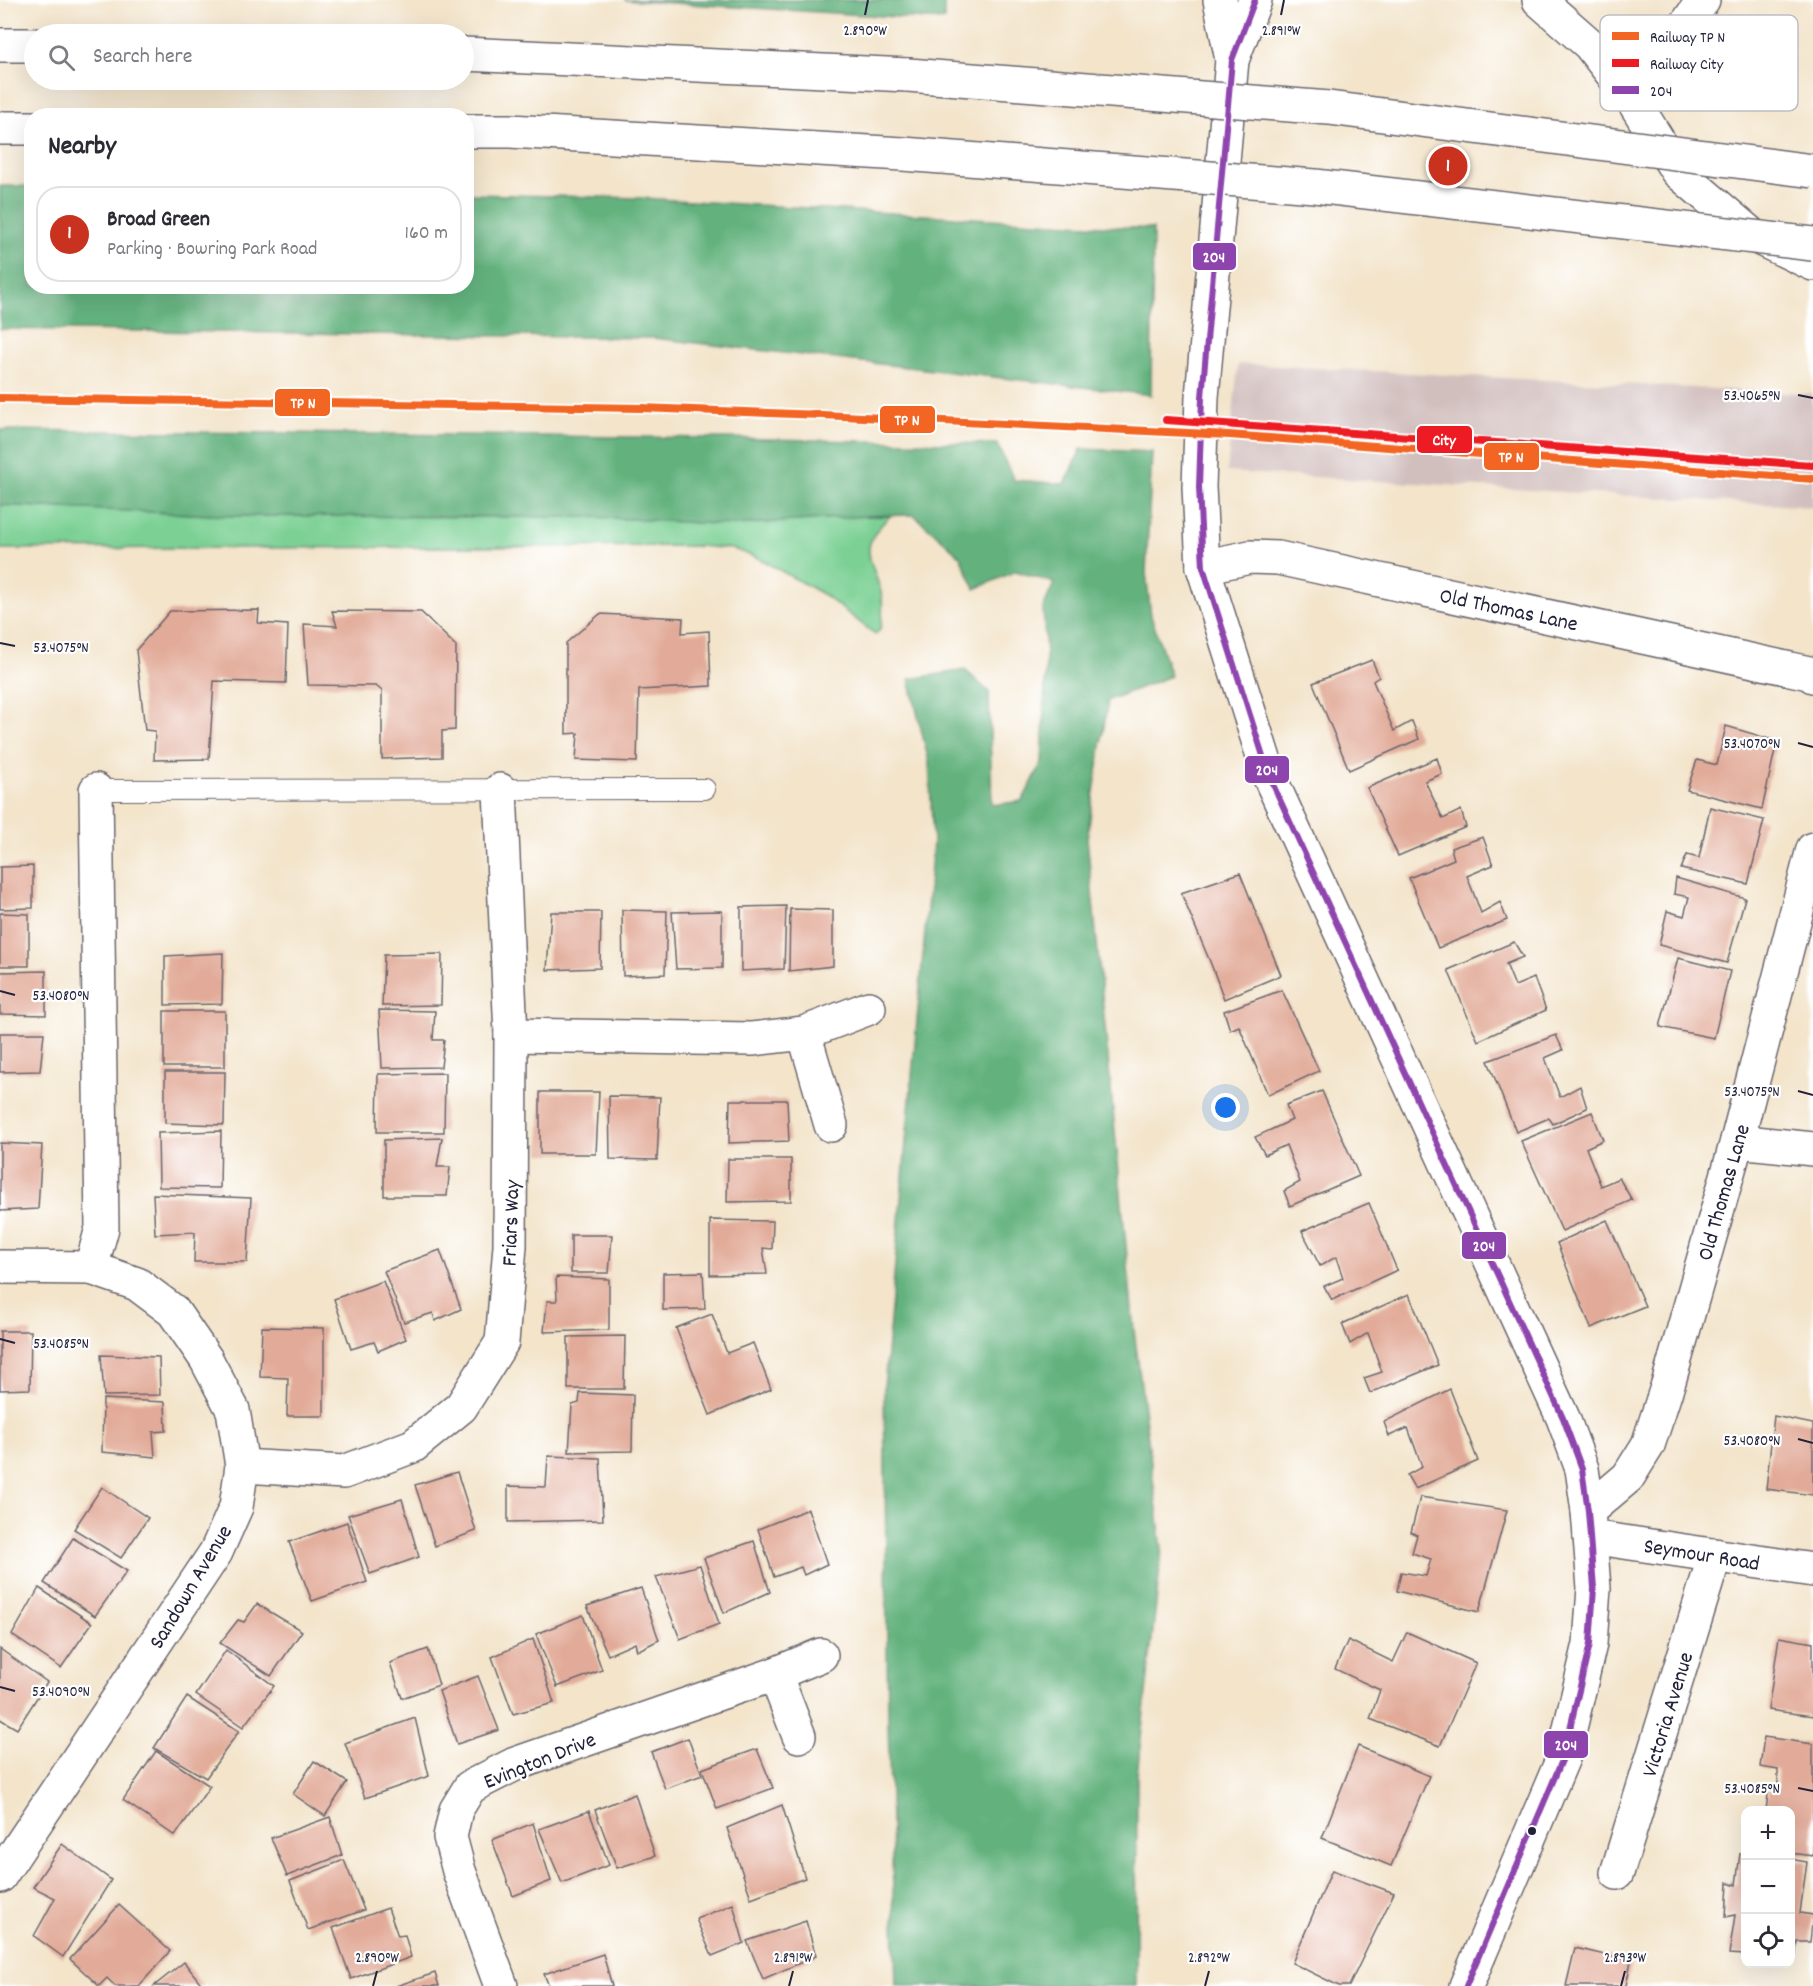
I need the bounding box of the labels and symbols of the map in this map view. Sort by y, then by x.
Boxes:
legend [1600,15,1798,111]
text: 2.890°W [843,21,887,43]
text: 2.891°W [1262,21,1301,43]
text: Railway TP N [1650,27,1725,50]
text: Railway City [1650,54,1724,77]
text: 204 [1650,81,1672,104]
pin: 1 [1428,144,1468,188]
line badge: 204 [1192,242,1237,271]
text: 204 [1203,247,1225,270]
text: 53.4065°N [1723,386,1781,408]
line badge: TP N [274,388,331,417]
text: TP N [290,393,316,416]
line badge: TP N [879,405,936,434]
text: TP N [894,410,920,433]
line badge: City [1416,425,1473,454]
text: City [1432,430,1457,453]
line badge: TP N [1483,442,1540,471]
text: TP N [1498,447,1524,470]
street label: Old Thomas Lane [1436,582,1580,641]
text: 53.4075°N [33,638,89,660]
text: 53.4070°N [1724,734,1780,756]
line badge: 204 [1244,755,1290,784]
text: 204 [1256,760,1278,783]
text: 53.4080°N [33,986,89,1008]
text: 53.4075°N [1724,1082,1780,1104]
your location [1211,1093,1240,1122]
street label: Old Thomas Lane [1691,1121,1760,1265]
street label: Friars Way [495,1178,530,1267]
line badge: 204 [1461,1231,1507,1260]
text: 204 [1473,1236,1495,1259]
text: 53.4085°N [33,1334,89,1356]
text: 53.4080°N [1724,1431,1780,1453]
street label: Sandown Avenue [143,1520,241,1656]
street label: Seymour Road [1641,1532,1762,1581]
street label: Victoria Avenue [1636,1649,1703,1781]
text: 53.4090°N [32,1682,90,1704]
street label: Evington Drive [480,1726,601,1799]
line badge: 204 [1543,1730,1589,1759]
text: 204 [1555,1735,1577,1758]
text: 53.4085°N [1724,1779,1780,1801]
unlabelled marker [1526,1825,1538,1837]
text: 2.890°W [355,1948,399,1970]
text: 2.891°W [774,1948,813,1970]
text: 2.892°W [1188,1948,1230,1970]
text: 2.893°W [1604,1948,1646,1970]

